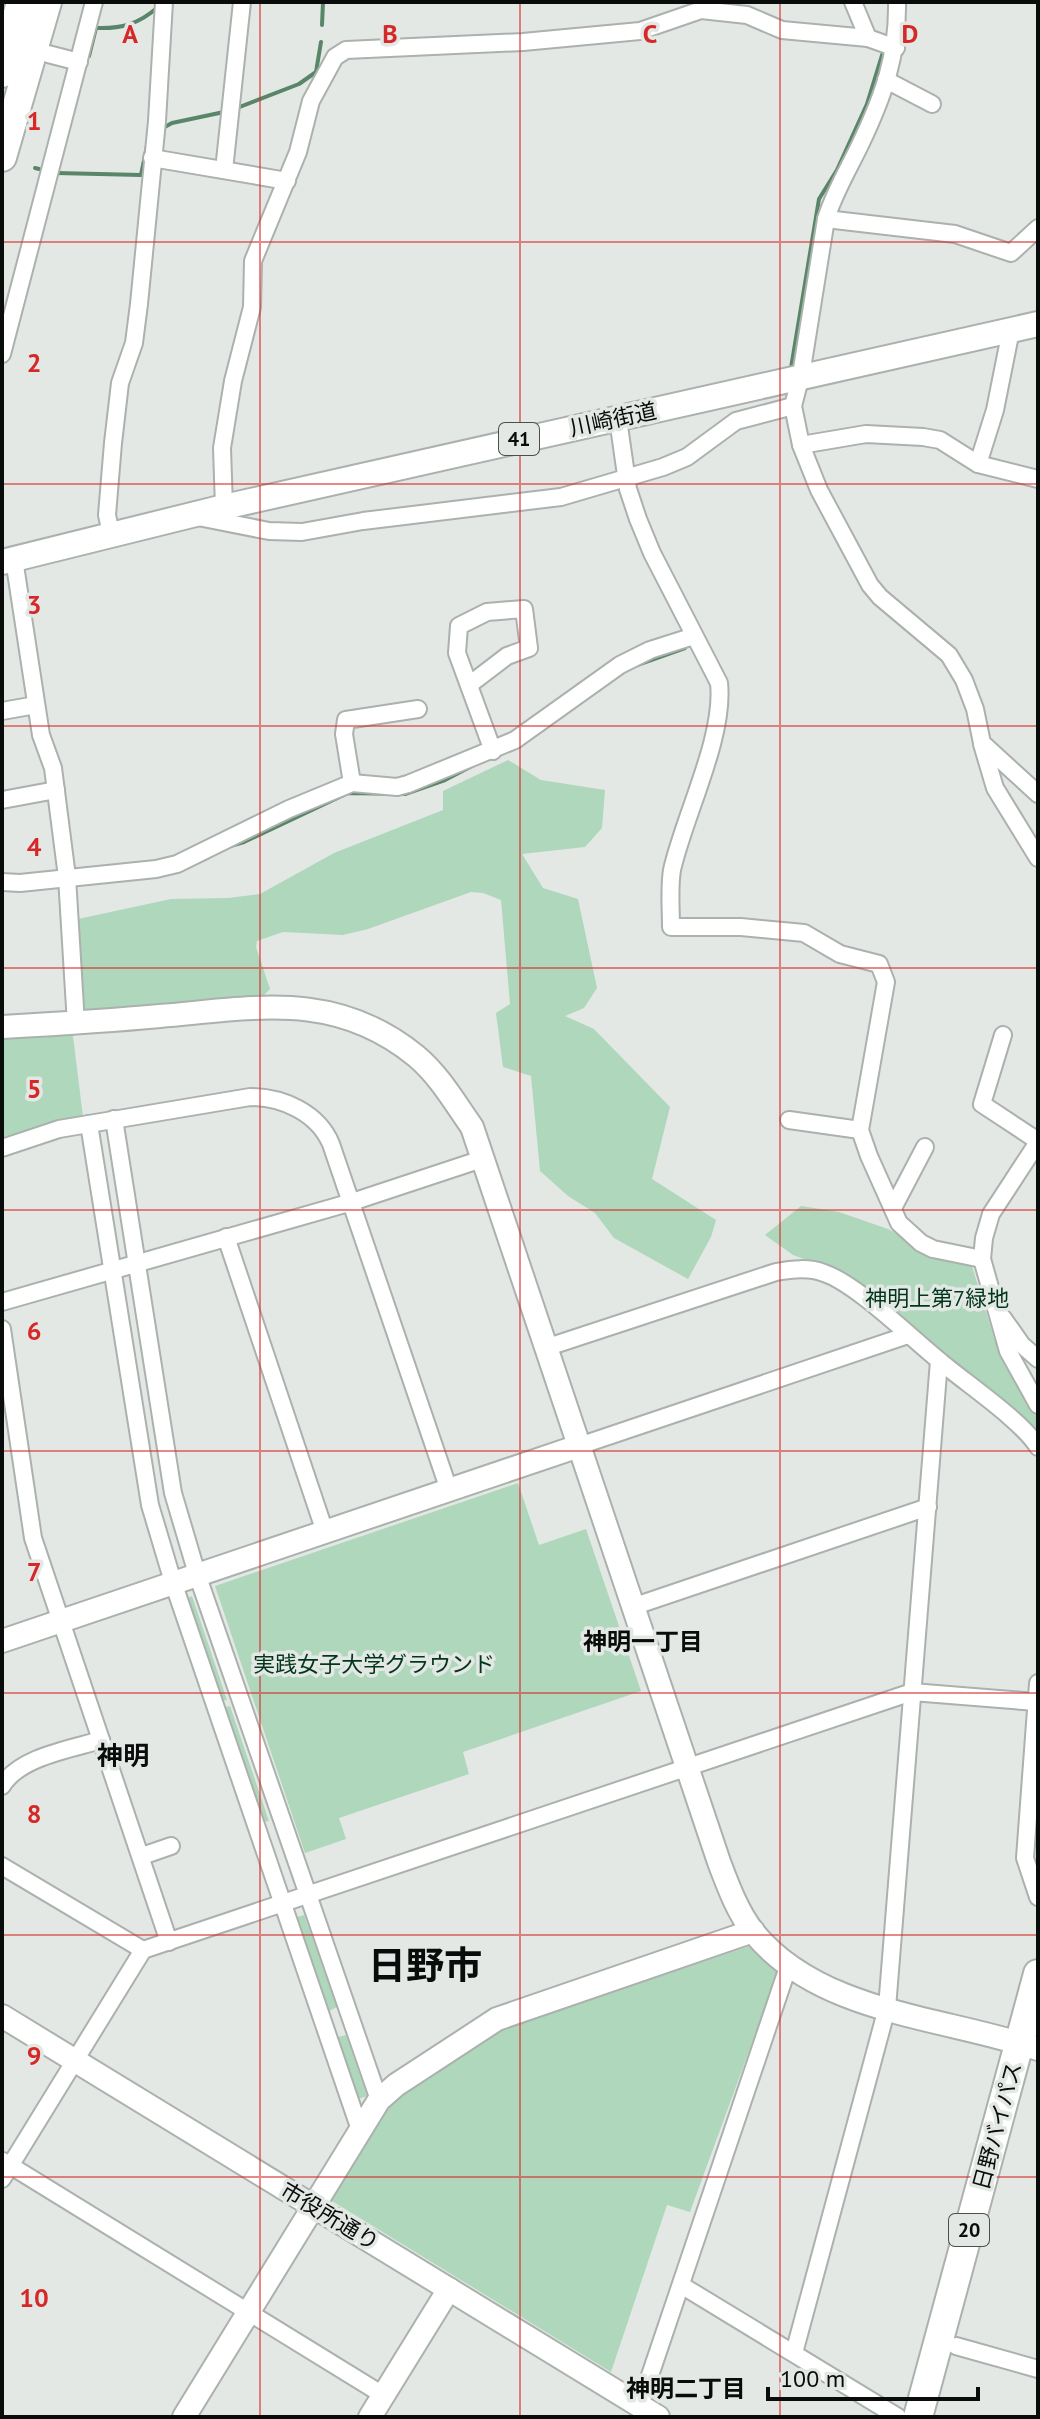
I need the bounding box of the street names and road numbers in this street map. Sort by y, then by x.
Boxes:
street label: 川崎街道 [567,396,659,442]
road number: 41 [499,423,539,455]
street label: 日野バイパス [966,2059,1028,2193]
street label: 市役所通り [276,2176,384,2256]
road number: 20 [949,2214,989,2246]

